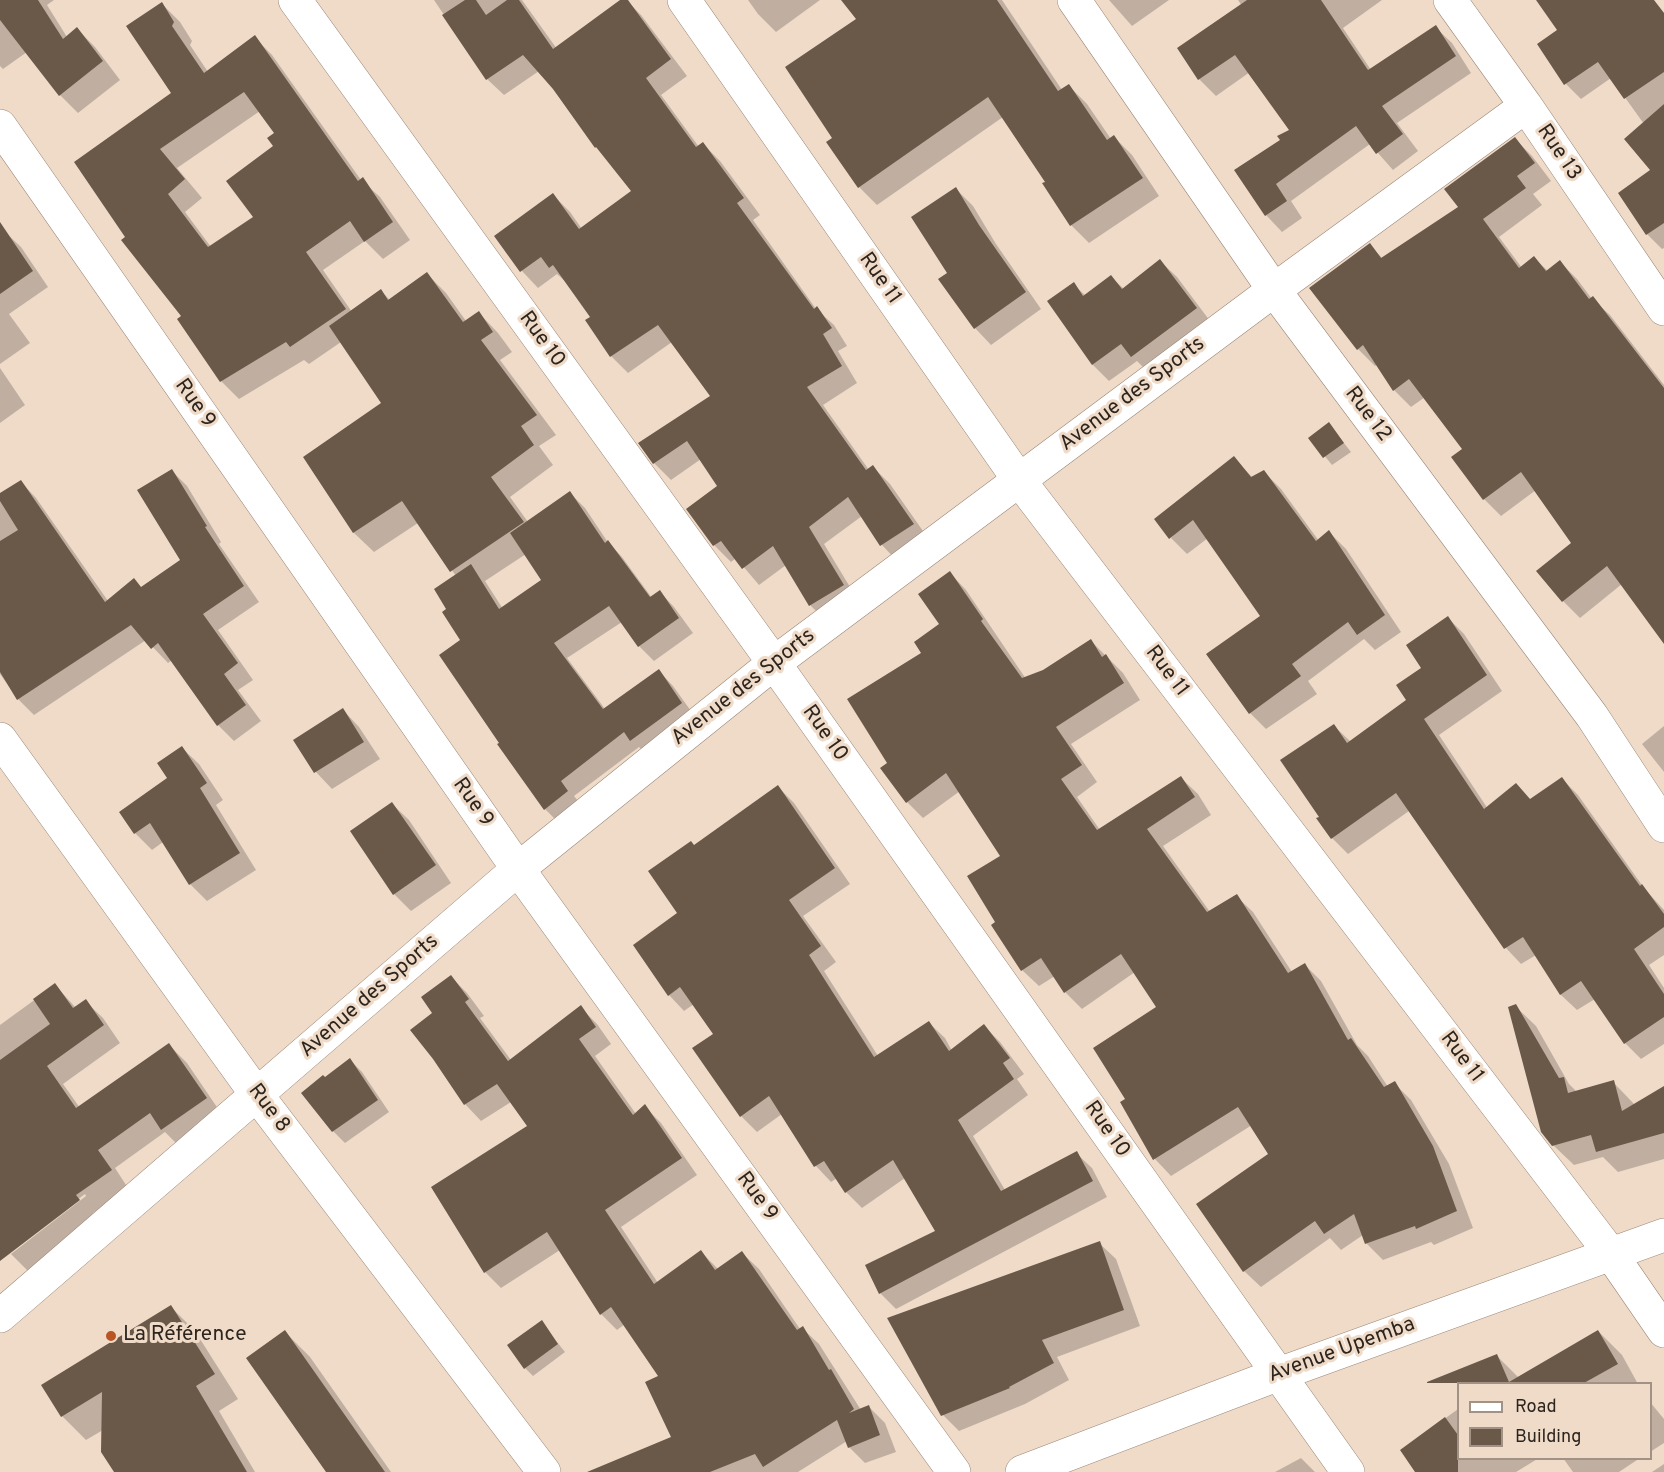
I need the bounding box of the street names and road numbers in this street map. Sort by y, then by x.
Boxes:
street label: Rue 13 [1530,120,1586,186]
street label: Rue 11 [852,248,906,310]
street label: Rue 10 [512,307,570,373]
street label: Avenue des Sports [1055,332,1211,458]
street label: Rue 9 [168,375,220,433]
street label: Rue 12 [1338,383,1396,447]
street label: Avenue des Sports [667,624,821,752]
street label: Rue 11 [1139,642,1193,702]
street label: Rue 10 [796,701,852,767]
street label: Rue 9 [446,774,498,832]
street label: Avenue des Sports [296,930,444,1064]
street label: Rue 11 [1434,1028,1488,1088]
street label: Rue 8 [242,1080,294,1138]
street label: Rue 10 [1078,1097,1134,1163]
street label: Rue 9 [730,1168,782,1226]
street label: Avenue Upemba [1265,1313,1419,1389]

